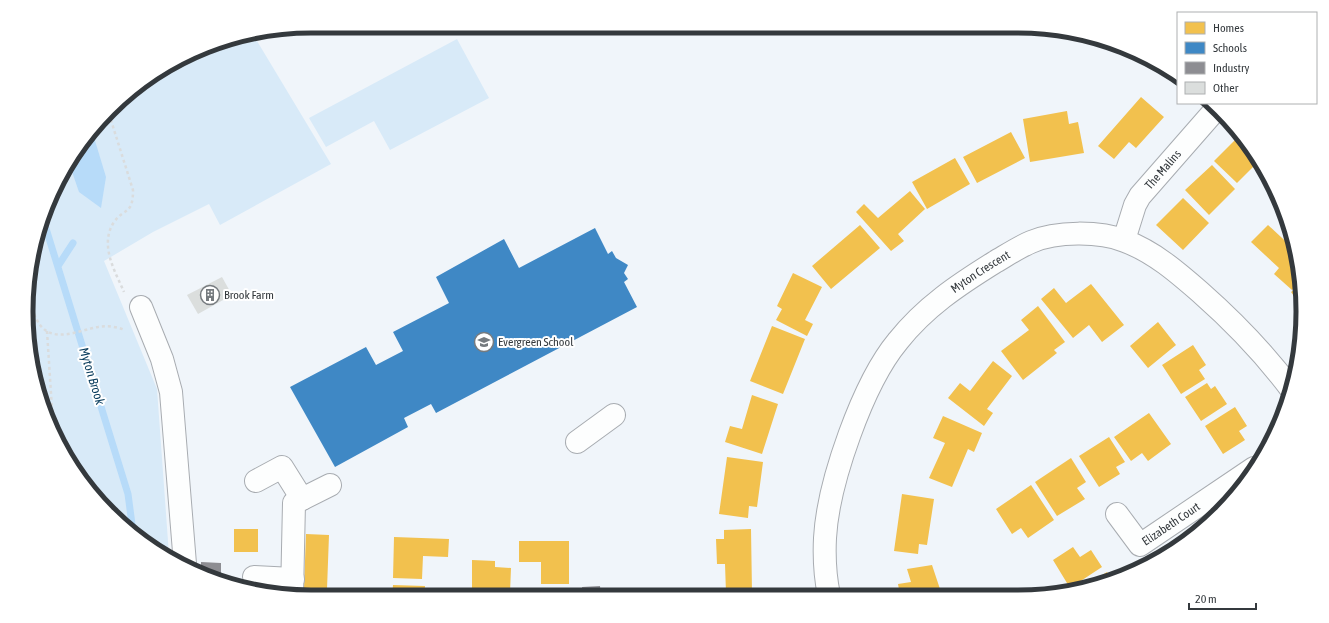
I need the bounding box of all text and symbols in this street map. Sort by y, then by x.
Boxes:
legend [1177,12,1317,104]
text: Homes [1213,21,1244,35]
text: Schools [1213,41,1247,55]
text: Industry [1213,61,1250,75]
text: Other [1213,81,1239,95]
street label: The Malins [1142,147,1184,192]
street label: Myton Crescent [948,247,1013,296]
building icon: Brook Farm [199,284,221,306]
place label: Brook Farm [224,288,274,302]
school or university icon: Evergreen School [473,331,495,353]
place label: Evergreen School [498,335,574,349]
water label: Myton Brook [76,345,108,407]
street label: Elizabeth Court [1139,499,1203,549]
scale bar [1189,585,1256,611]
text: 20 m [1195,592,1217,606]

